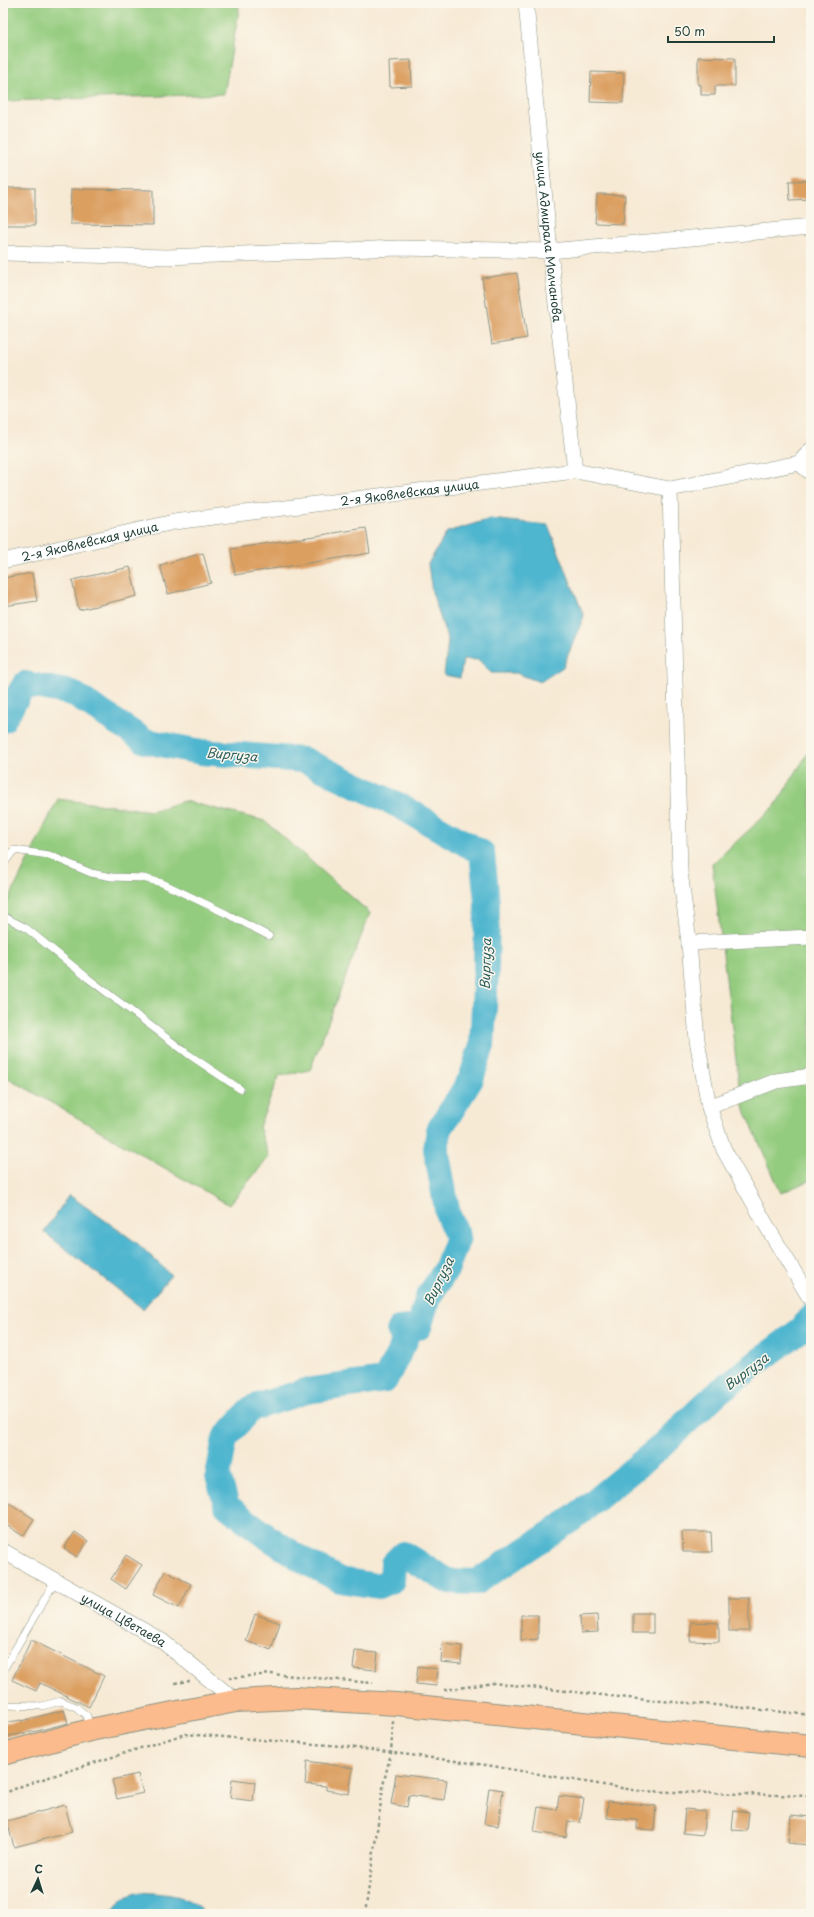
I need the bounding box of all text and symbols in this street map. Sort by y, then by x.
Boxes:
scale bar [668,18,774,44]
text: 50 m [674,22,705,40]
street label: улица Адмирала Молчанова [531,151,567,324]
street label: 2-я Яковлевская улица [339,474,480,510]
street label: 2-я Яковлевская улица [20,517,160,565]
water label: Виргуза [206,742,259,766]
water label: Виргуза [475,937,495,990]
water label: Виргуза [418,1253,458,1308]
water label: Виргуза [720,1347,773,1394]
street label: улица Цветаева [78,1588,171,1651]
north arrow [18,1859,58,1899]
text: С [34,1860,43,1877]

